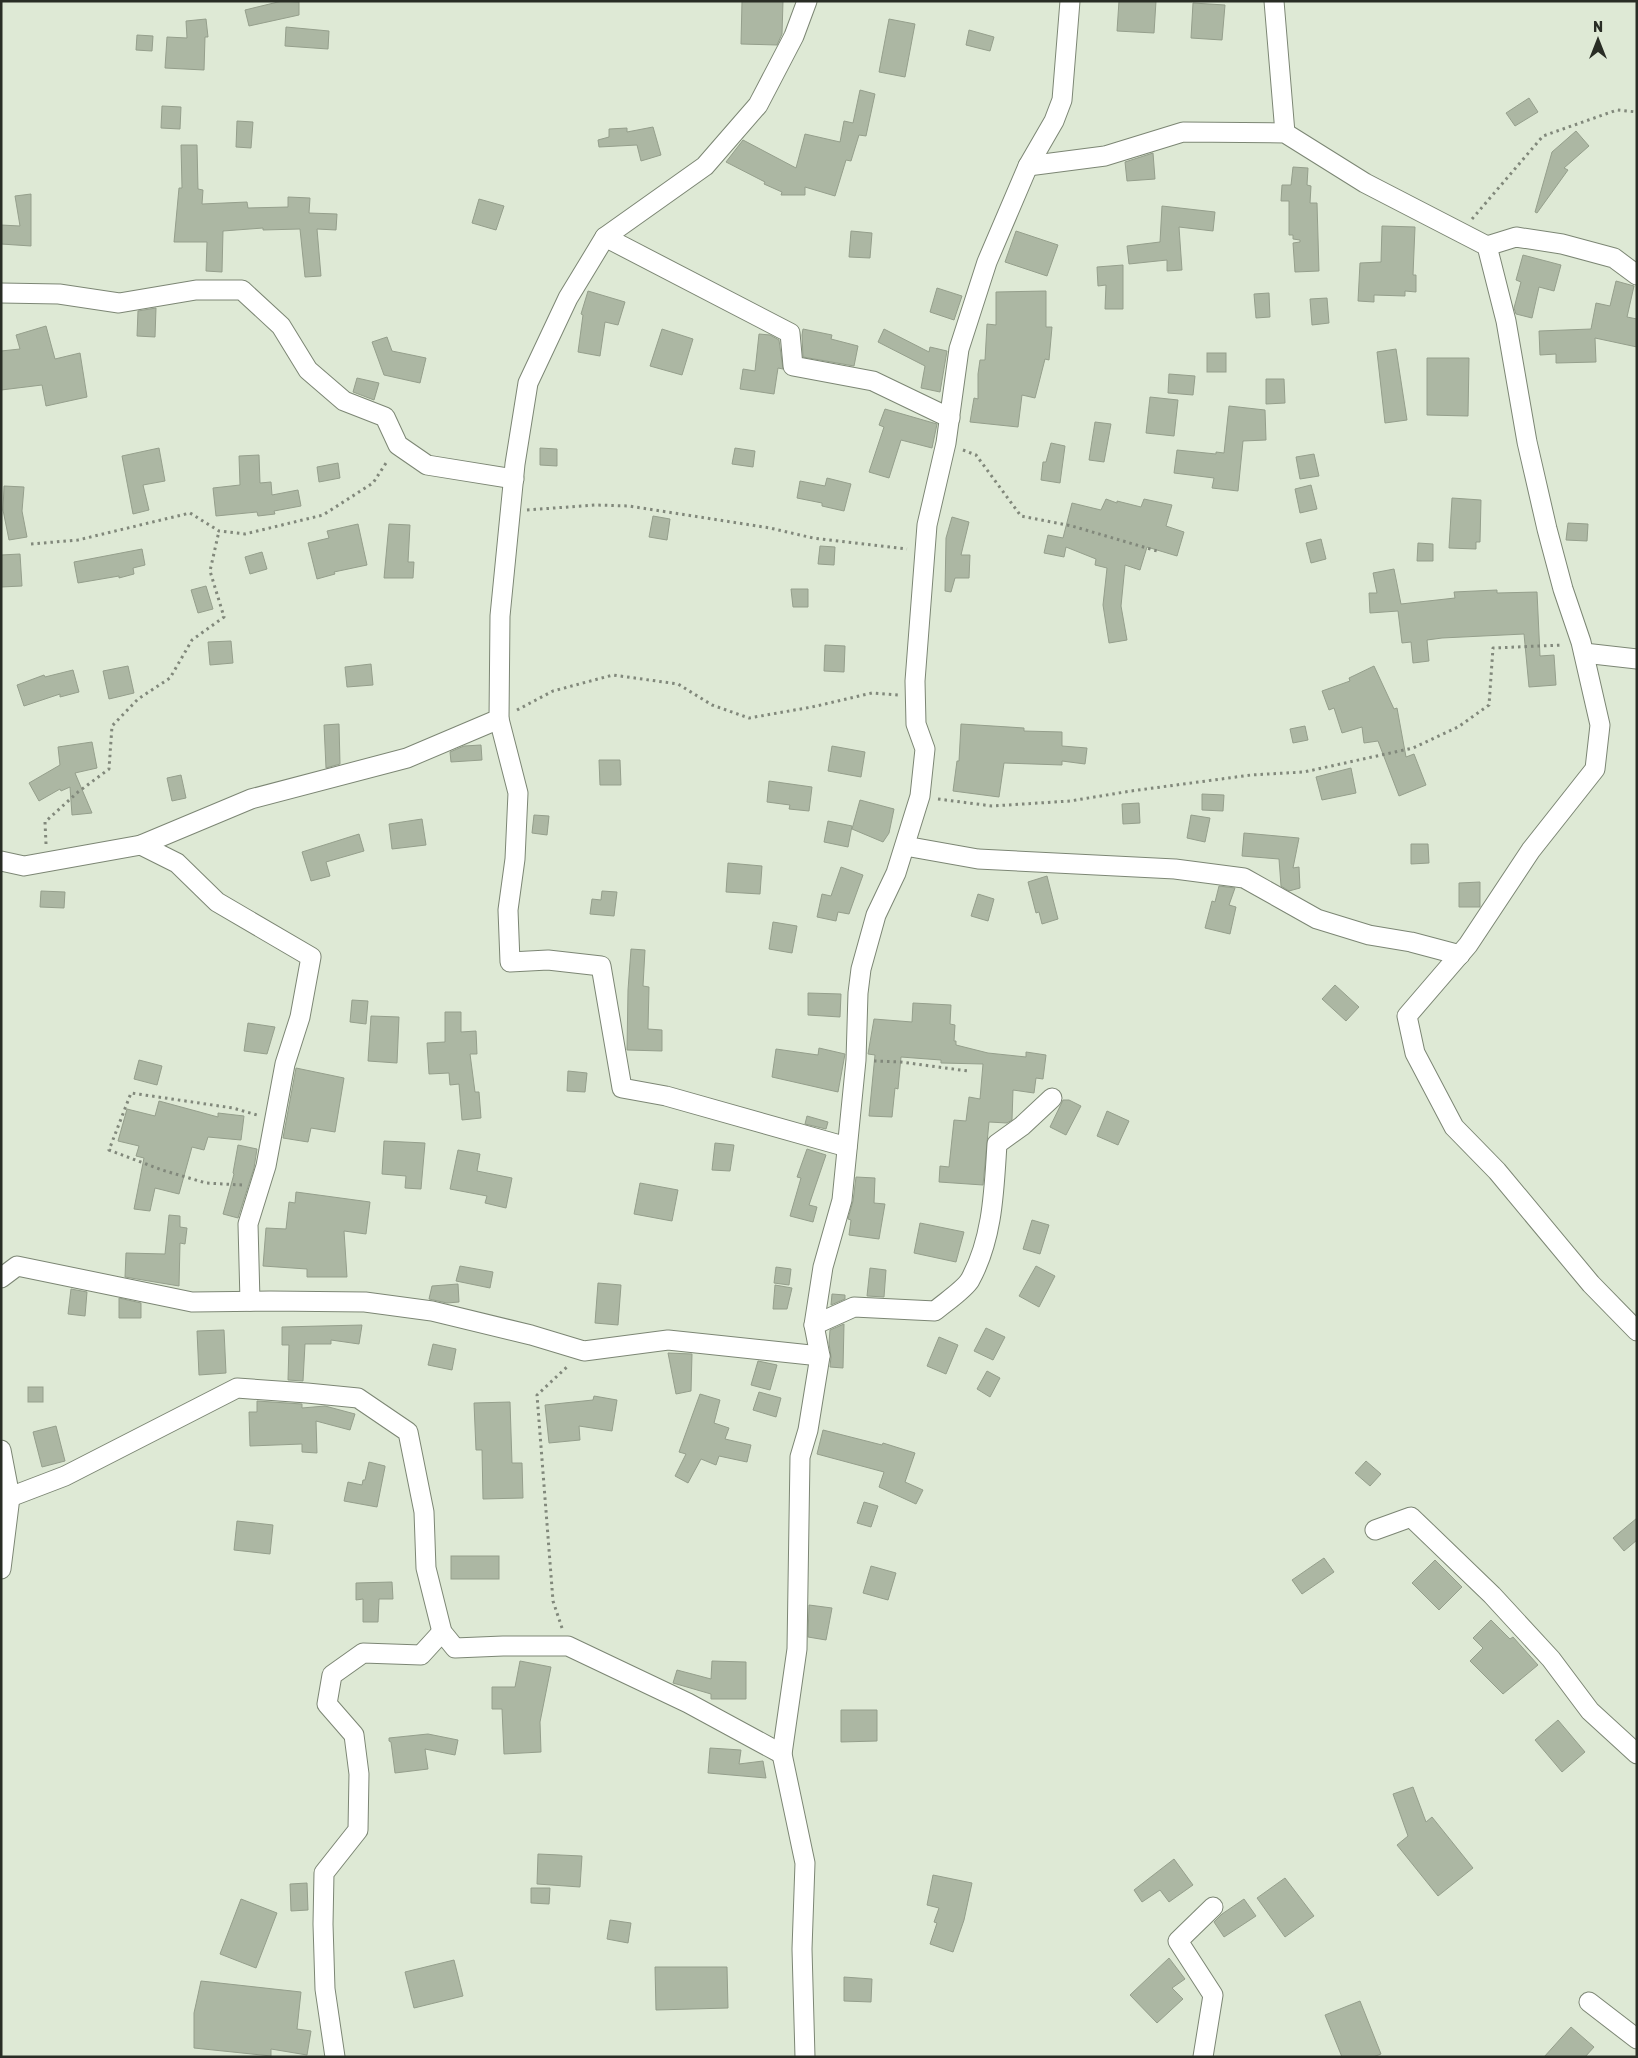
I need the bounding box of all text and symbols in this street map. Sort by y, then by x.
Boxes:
north arrow [1573,15,1623,65]
text: N [1593,19,1603,36]

